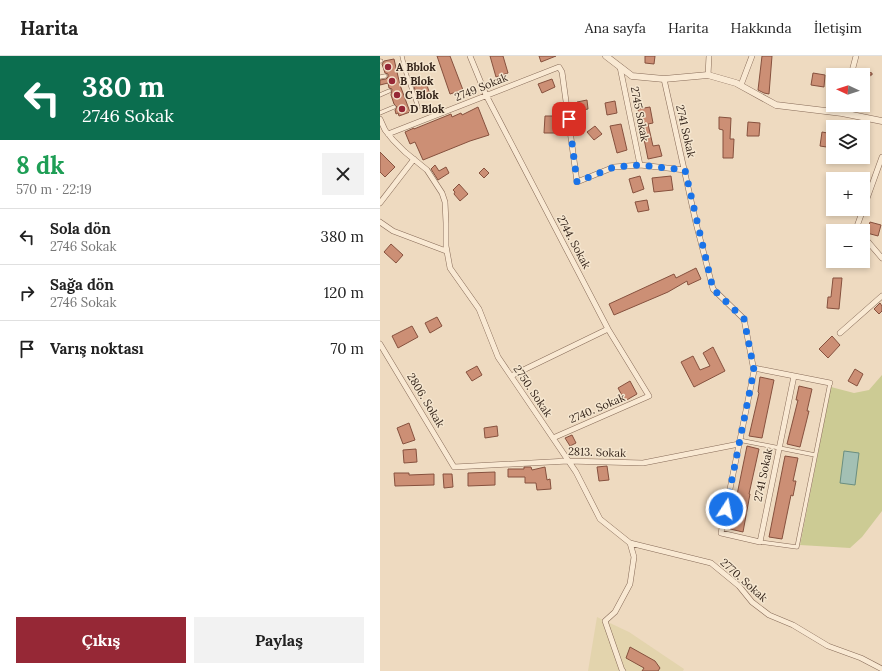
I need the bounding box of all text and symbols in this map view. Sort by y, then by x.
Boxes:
text: Harita [20,16,78,40]
text: Ana sayfa [585,19,646,37]
text: Harita [668,19,709,37]
text: Hakkında [731,19,792,37]
text: İletişim [814,19,862,37]
place label: A Bblok [396,60,436,74]
marker: A Bblok [383,62,393,72]
north arrow [826,68,870,112]
map controls [826,68,870,268]
text: 380 m [82,69,165,105]
street label: 2749 Sokak [452,70,510,104]
icon: left [16,72,68,124]
place label: B Blok [400,74,434,88]
marker: B Blok [387,76,397,86]
street label: 2745 Sokak [628,85,652,143]
place label: C Blok [405,88,439,102]
marker: C Blok [392,90,402,100]
place label: D Blok [410,102,445,116]
pin [552,102,586,136]
street label: 2741 Sokak [673,103,699,159]
text: 2746 Sokak [82,104,174,127]
marker: D Blok [397,104,407,114]
icon: arrive [558,108,580,130]
button: layers [826,120,870,164]
text: 8 dk [16,150,65,181]
button: close [322,153,364,195]
button: + [826,172,870,216]
text: 570 m · 22:19 [16,181,92,198]
street label: 2744. Sokak [554,213,594,271]
text: Sola dön [50,219,111,238]
button: − [826,224,870,268]
icon: left [16,226,38,248]
text: 380 m [321,227,364,246]
text: 2746 Sokak [50,238,116,255]
text: Sağa dön [50,275,114,294]
icon: right [16,282,38,304]
text: 120 m [324,283,364,302]
text: 2746 Sokak [50,294,116,311]
icon: arrive [16,338,38,360]
text: Varış noktası [50,339,144,358]
text: 70 m [330,339,364,358]
street label: 2750. Sokak [511,362,555,420]
street label: 2806. Sokak [404,370,448,430]
street label: 2740. Sokak [567,390,627,426]
street label: 2813. Sokak [568,444,626,460]
street label: 2741 Sokak [751,447,775,503]
position arrow [705,488,747,530]
street label: 2770. Sokak [718,555,770,605]
button: Çıkış [16,617,186,663]
button: Paylaş [194,617,364,663]

